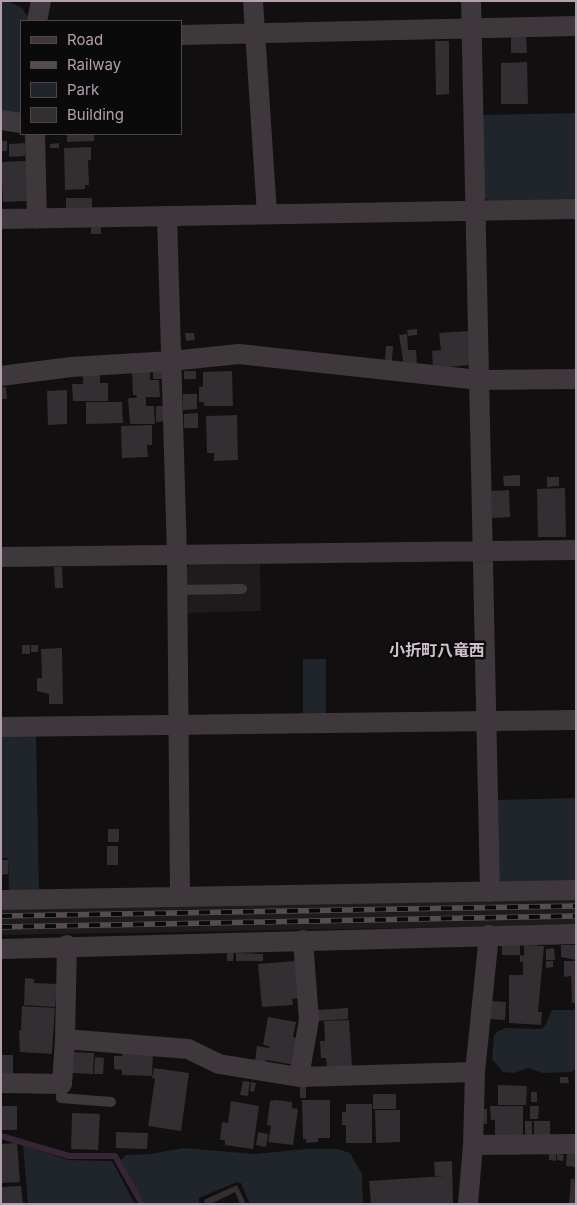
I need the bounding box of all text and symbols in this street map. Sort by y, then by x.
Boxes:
legend [20,20,182,135]
text: Road [67,30,103,49]
text: Railway [67,55,121,74]
text: Park [67,80,99,99]
text: Building [67,105,124,124]
district label: 小折町八竜西 [389,641,485,661]

